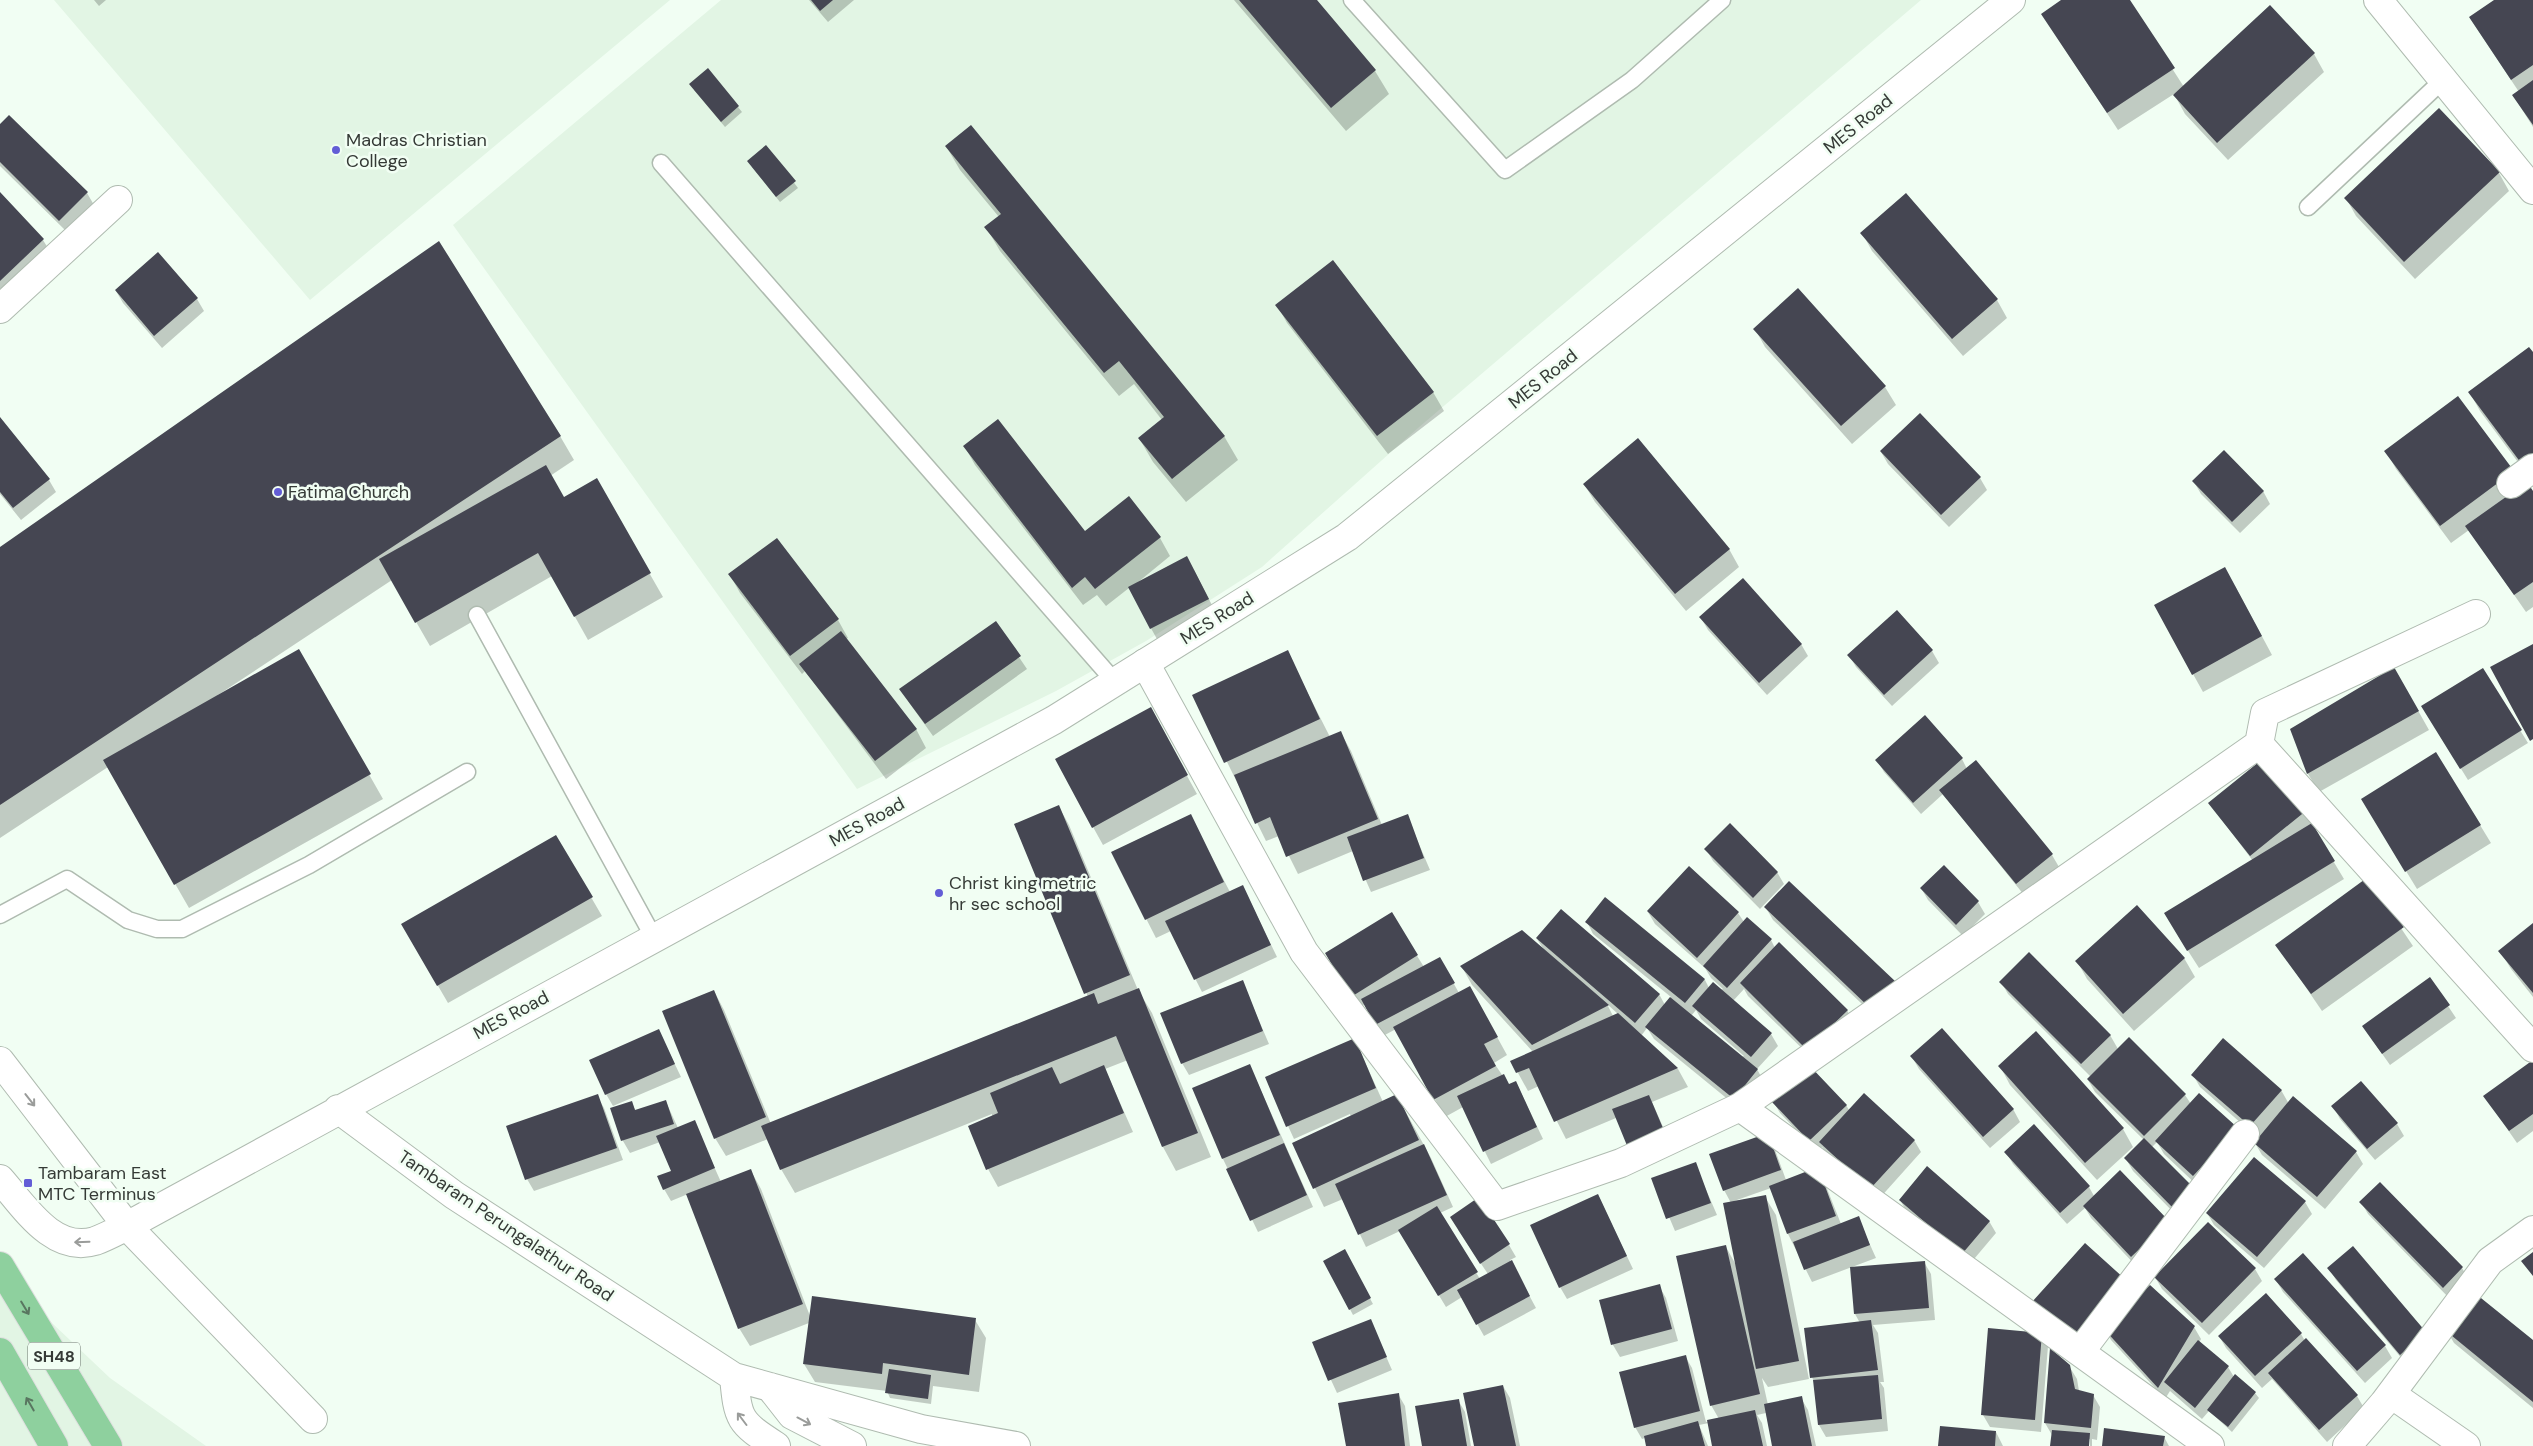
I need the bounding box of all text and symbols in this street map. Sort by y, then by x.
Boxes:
street label: MES Road [1818,89,1898,159]
place label: Madras Christian College [346,128,487,173]
marker: Madras Christian College [330,144,342,156]
street label: MES Road [1503,344,1583,414]
place label: Fatima Church [288,480,409,504]
marker: Fatima Church [272,486,284,498]
street label: MES Road [1176,586,1258,650]
street label: MES Road [825,792,909,852]
place label: Christ king metric hr sec school [949,871,1097,916]
marker: Christ king metric hr sec school [933,887,945,899]
street label: MES Road [469,985,553,1045]
one-way arrow [25,1093,36,1106]
street label: Tambaram Perungalathur Road [394,1145,618,1307]
place label: Tambaram East MTC Terminus [38,1161,167,1206]
marker: Tambaram East MTC Terminus [22,1177,34,1189]
one-way arrow [74,1237,90,1246]
one-way arrow [21,1300,31,1314]
road number: SH48 [28,1342,80,1370]
one-way arrow [25,1396,35,1411]
one-way arrow [737,1413,748,1426]
one-way arrow [796,1417,811,1426]

